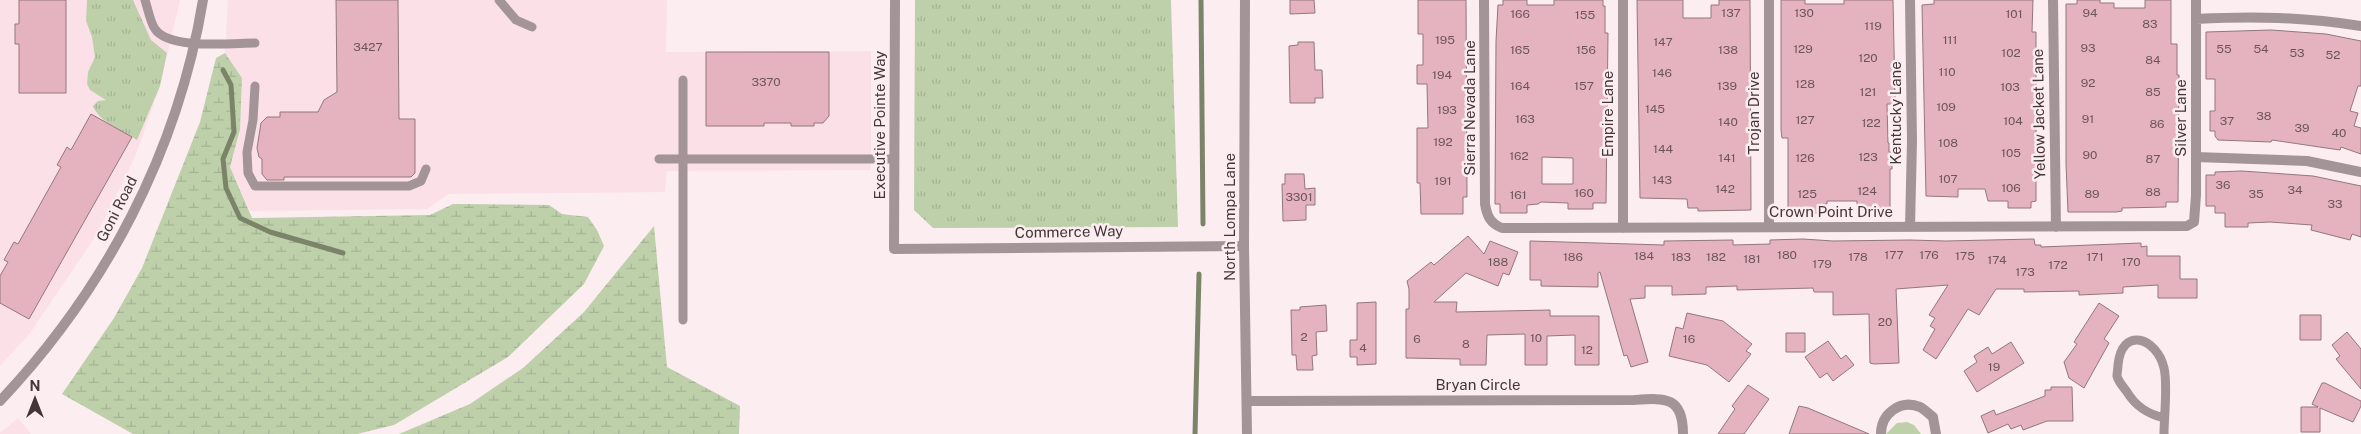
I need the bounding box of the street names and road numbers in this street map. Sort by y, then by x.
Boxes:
street label: Sierra Nevada Lane [1461,40,1478,176]
street label: Yellow Jacket Lane [2029,49,2048,179]
street label: Executive Pointe Way [871,51,888,199]
street label: Kentucky Lane [1887,61,1904,165]
street label: Empire Lane [1599,71,1616,157]
street label: Trojan Drive [1745,71,1762,155]
street label: Silver Lane [2172,79,2189,157]
street label: North Lompa Lane [1221,153,1238,281]
street label: Goni Road [93,173,140,244]
street label: Crown Point Drive [1769,203,1893,220]
street label: Commerce Way [1015,222,1123,241]
street label: Bryan Circle [1435,376,1521,393]

